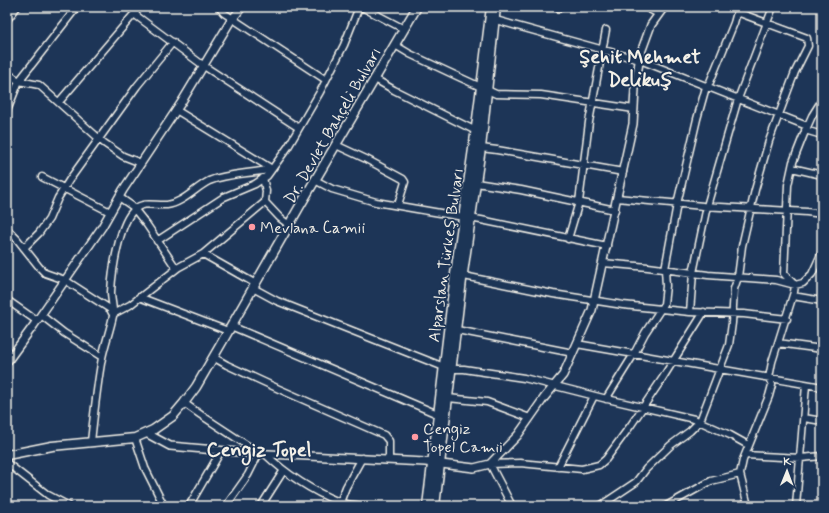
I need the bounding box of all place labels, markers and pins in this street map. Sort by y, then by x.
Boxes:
place label: Mevlana Camii [260,218,366,239]
marker: Mevlana Camii [247,222,257,232]
place label: Cengiz Topel Camii [423,419,503,458]
marker: Cengiz Topel Camii [410,432,420,442]

